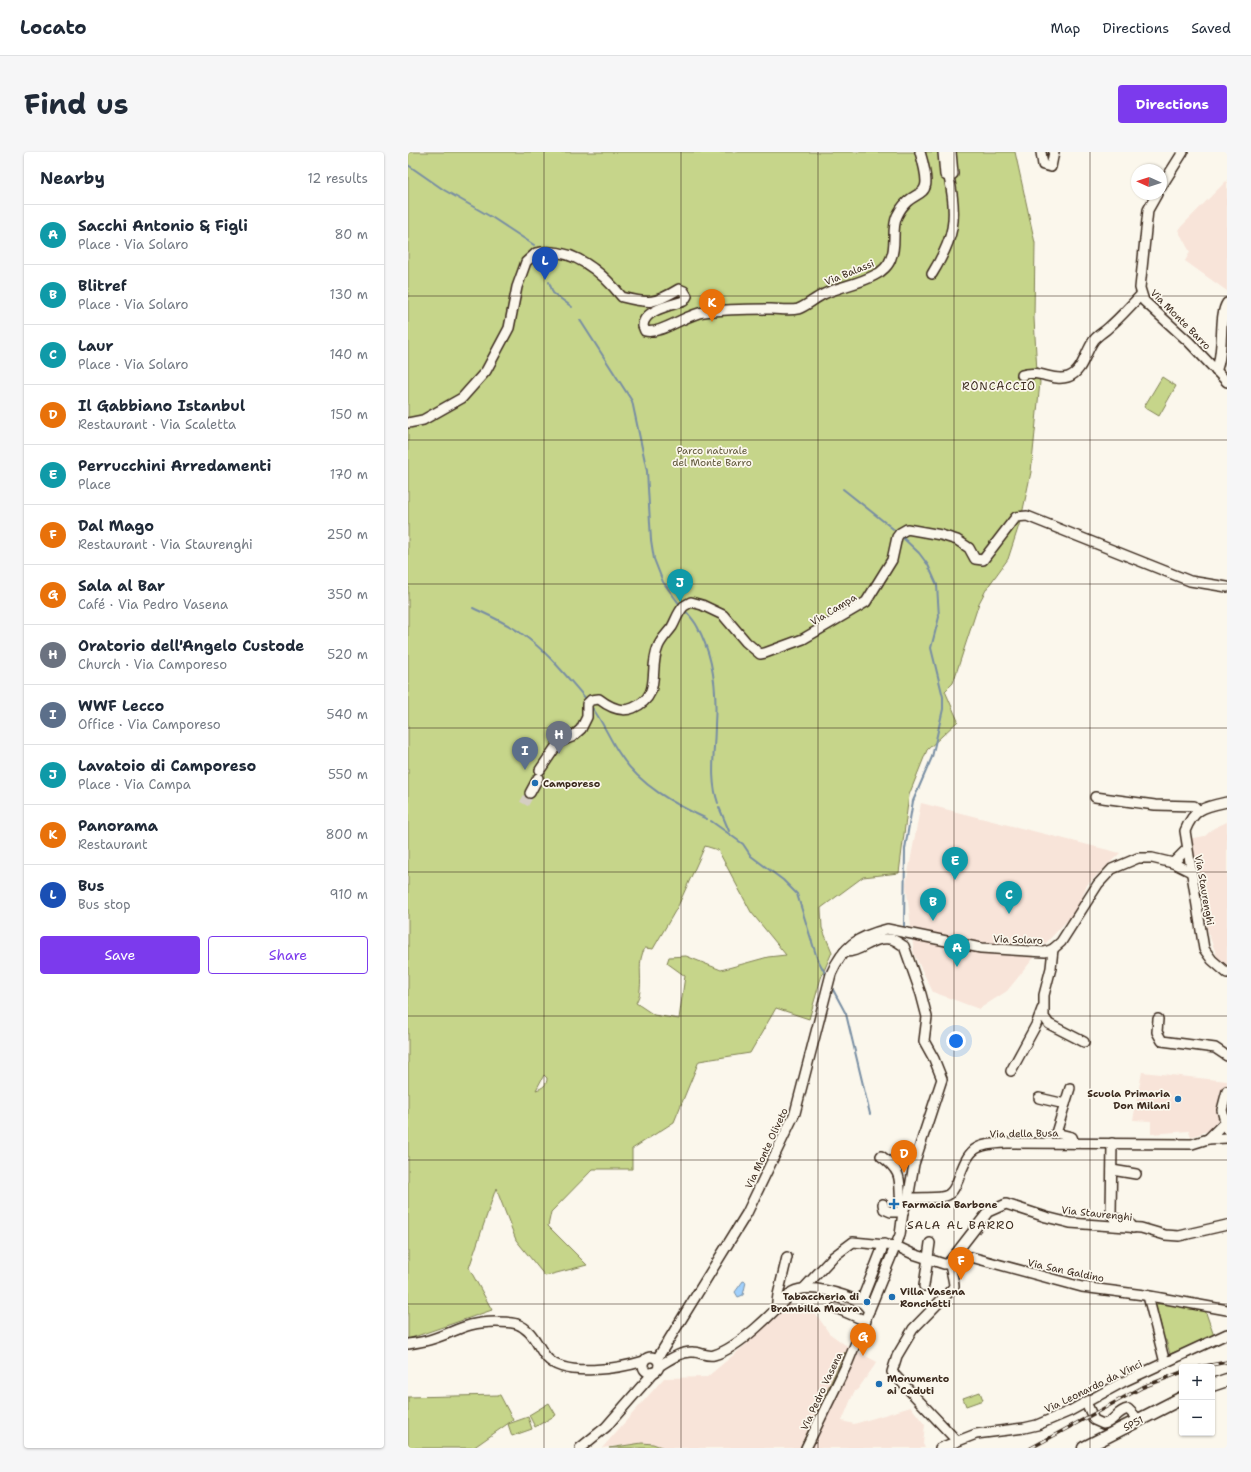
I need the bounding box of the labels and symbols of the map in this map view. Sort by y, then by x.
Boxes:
north arrow [1131,164,1167,200]
pin: L [532,247,558,280]
street label: Via Balassi [822,257,876,288]
street label: Via Monte Barro [1148,286,1214,352]
pin: K [699,289,725,322]
district label: RONCACCIO [962,379,1036,394]
park label: Parco naturale del Monte Barro [672,444,752,469]
pin: J [667,569,693,602]
street label: Via Campa [808,590,859,628]
pin: H [546,721,572,754]
pin: I [512,737,538,770]
place label: Camporeso [543,777,601,790]
marker: Camporeso [530,778,540,788]
pin: E [942,847,968,880]
street label: Via Staurenghi [1192,854,1217,926]
pin: C [996,881,1022,914]
pin: B [920,888,946,921]
street label: Via Solaro [993,932,1043,947]
pin: A [944,934,970,967]
your location [946,1031,966,1051]
place label: Scuola Primaria Don Milani [1087,1087,1170,1112]
marker: Scuola Primaria Don Milani [1173,1094,1183,1104]
street label: Via Monte Oliveto [742,1106,791,1191]
street label: Via della Busa [989,1126,1059,1141]
pin: D [891,1140,917,1173]
place label: Farmacia Barbone [902,1198,997,1211]
marker: Farmacia Barbone [889,1199,899,1209]
street label: Via Staurenghi [1061,1203,1133,1224]
district label: SALA AL BARRO [907,1217,1015,1233]
pin: F [948,1247,974,1280]
street label: Via San Galdino [1026,1256,1105,1285]
place label: Villa Vasena Ronchetti [900,1285,965,1310]
place label: Tabaccheria di Brambilla Maura [771,1290,859,1315]
marker: Villa Vasena Ronchetti [887,1292,897,1302]
marker: Tabaccheria di Brambilla Maura [862,1297,872,1307]
pin: G [850,1323,876,1356]
street label: Via Pedro Vasena [798,1349,846,1432]
street label: Via Leonardo da Vinci [1042,1357,1144,1416]
place label: Monumento ai Caduti [887,1372,950,1397]
marker: Monumento ai Caduti [874,1379,884,1389]
street label: SP51 [1121,1413,1146,1434]

